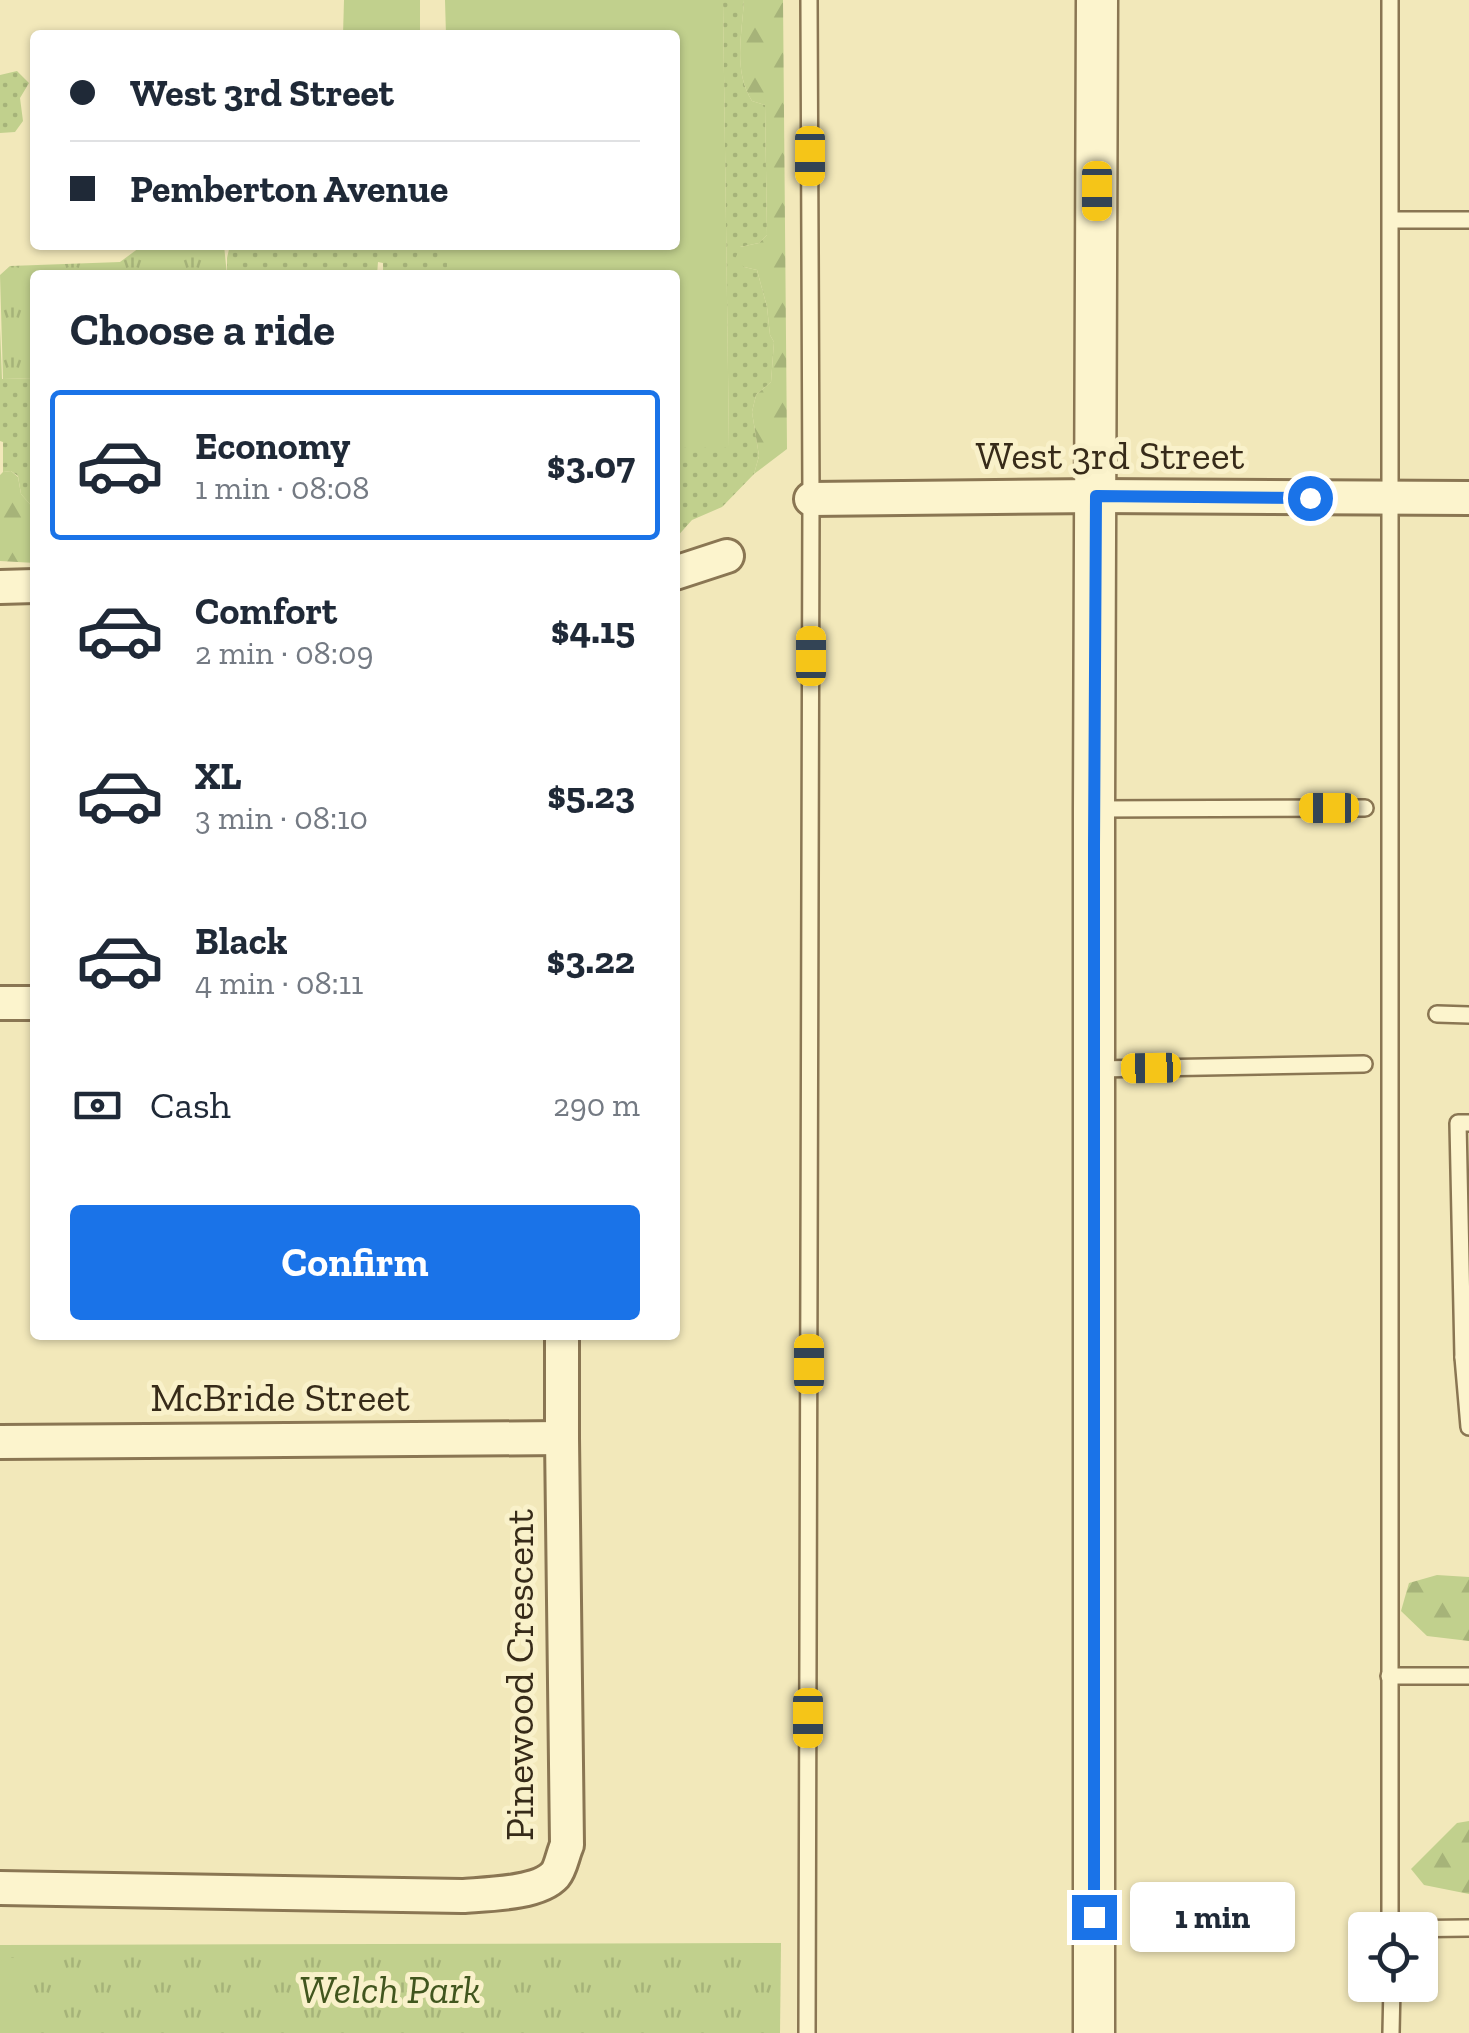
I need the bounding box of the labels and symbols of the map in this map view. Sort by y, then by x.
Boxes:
car [795,126,825,186]
car [1082,161,1112,221]
street label: West 3rd Street [976,431,1244,479]
route start [1288,476,1333,521]
car [796,626,826,686]
car [1299,793,1359,823]
car [1121,1052,1181,1084]
car [794,1334,824,1394]
street label: McBride Street [150,1373,410,1421]
street label: Pinewood Crescent [495,1509,543,1841]
car [793,1688,823,1748]
callout: 1 min [1129,1882,1294,1952]
route end [1072,1895,1117,1940]
park label: Welch Park [299,1965,481,2013]

